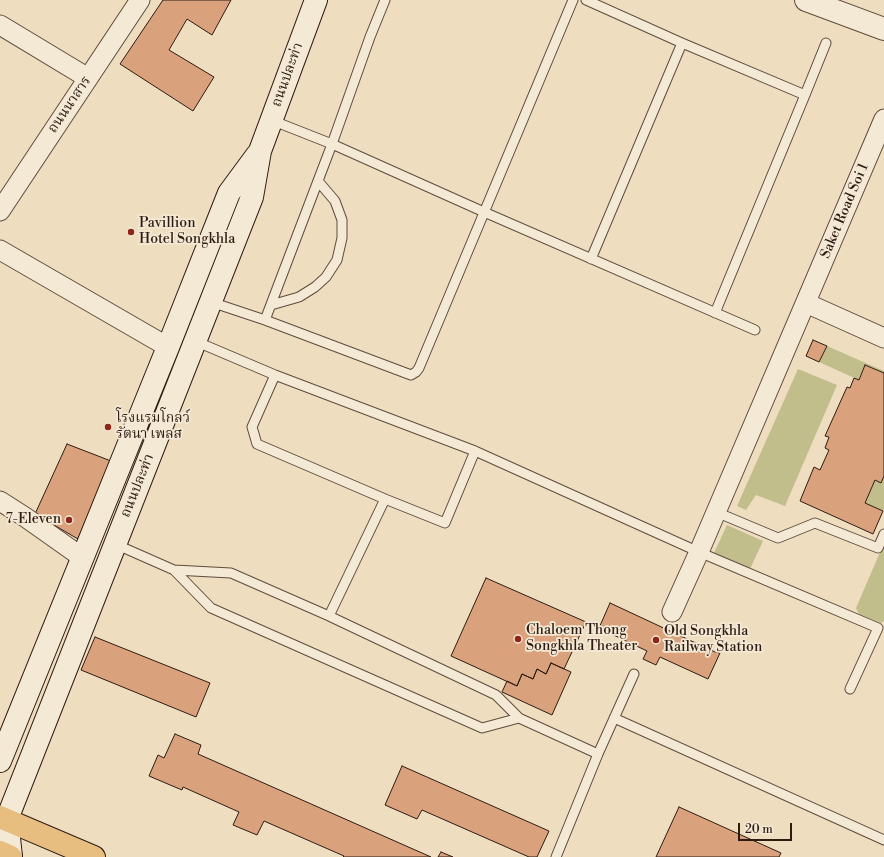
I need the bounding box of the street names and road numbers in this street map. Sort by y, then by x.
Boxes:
street label: ถนนปละท่า [269,41,307,109]
street label: ถนนนาสาร [45,73,95,137]
street label: Saket Road Soi 1 [817,161,873,261]
street label: ถนนปละท่า [118,452,158,520]

